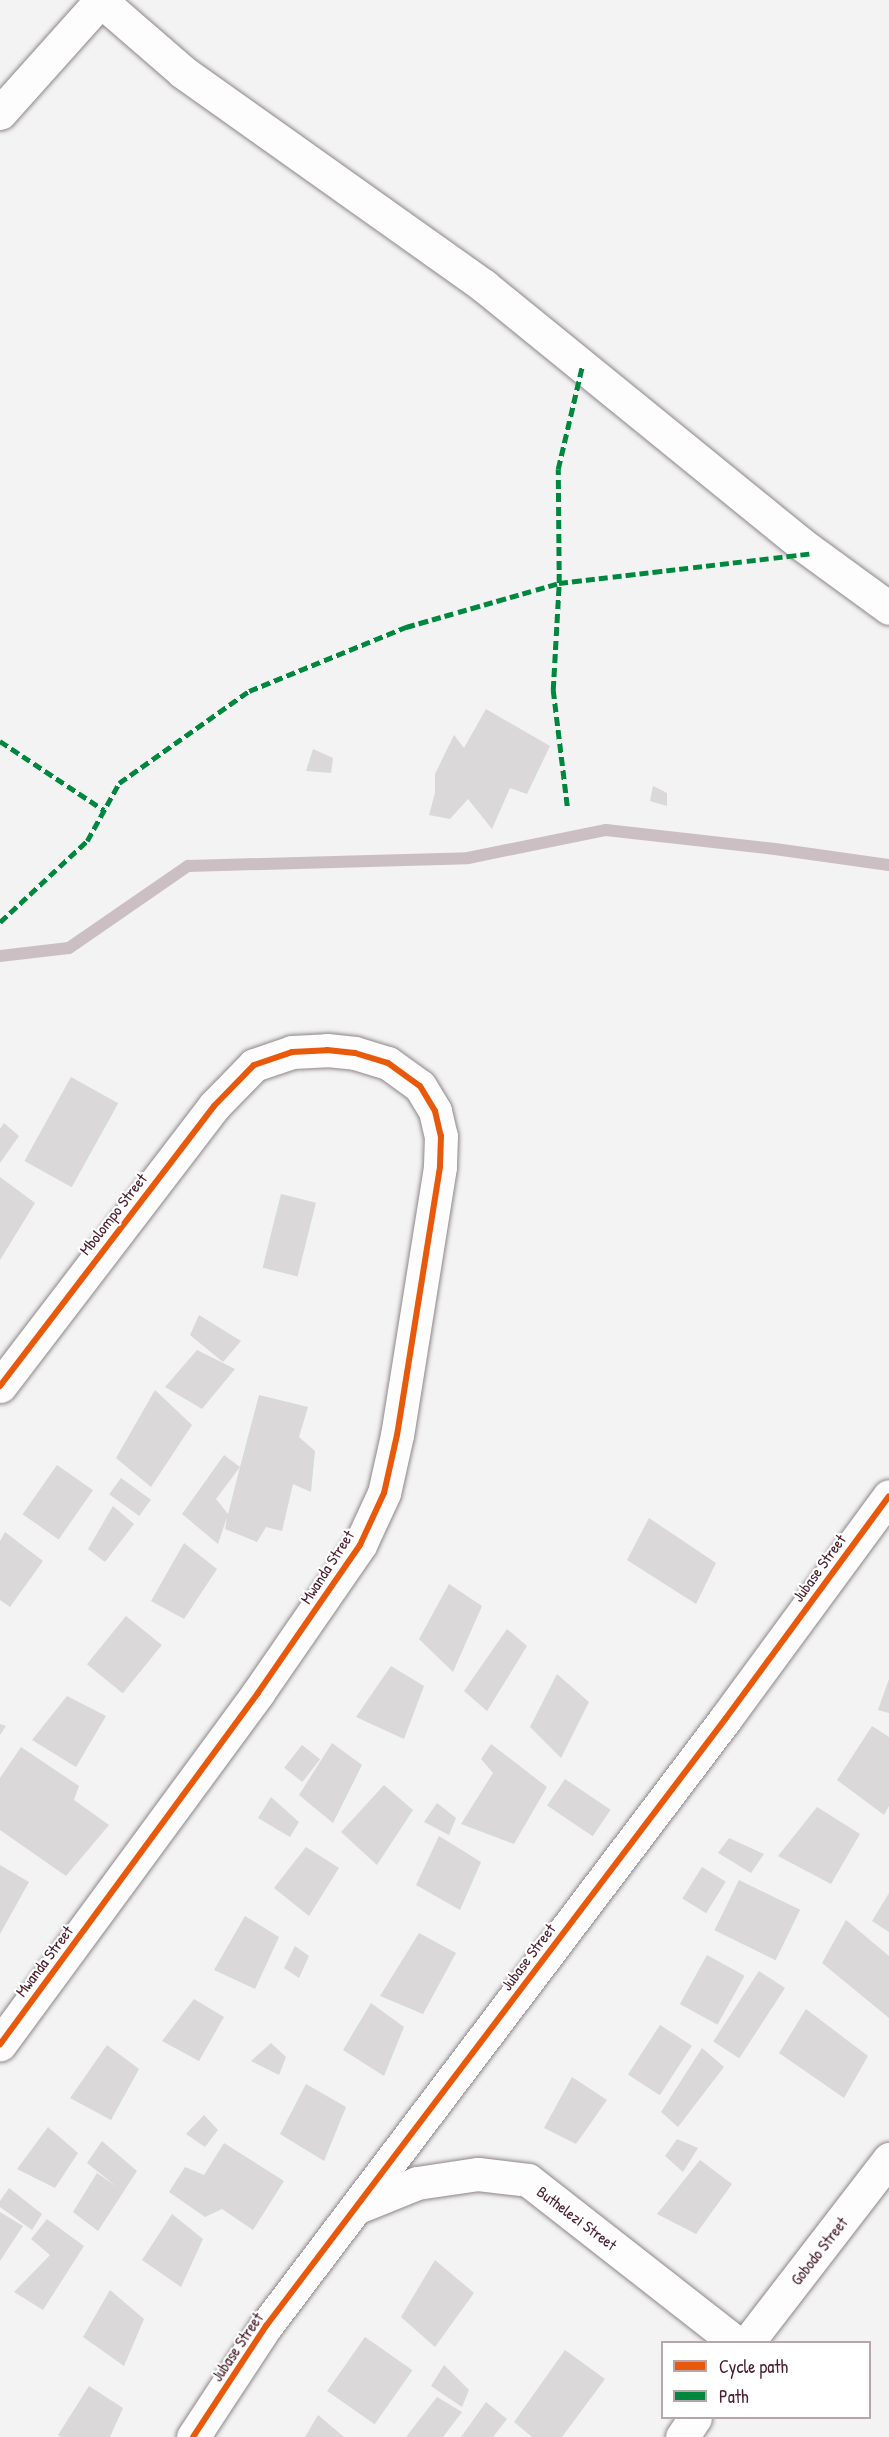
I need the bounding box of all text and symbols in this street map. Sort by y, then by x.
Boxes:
street label: Mbolompo Street [75,1169,151,1259]
street label: Mwanda Street [296,1527,358,1607]
street label: Jubase Street [788,1531,850,1605]
street label: Jubase Street [497,1920,559,1994]
street label: Mwanda Street [11,1922,77,2000]
street label: Buthelezi Street [533,2182,621,2254]
street label: Gobodo Street [787,2213,851,2289]
street label: Jubase Street [207,2309,267,2385]
legend [661,2341,871,2419]
text: Cycle path [719,2354,788,2379]
text: Path [719,2384,748,2409]

